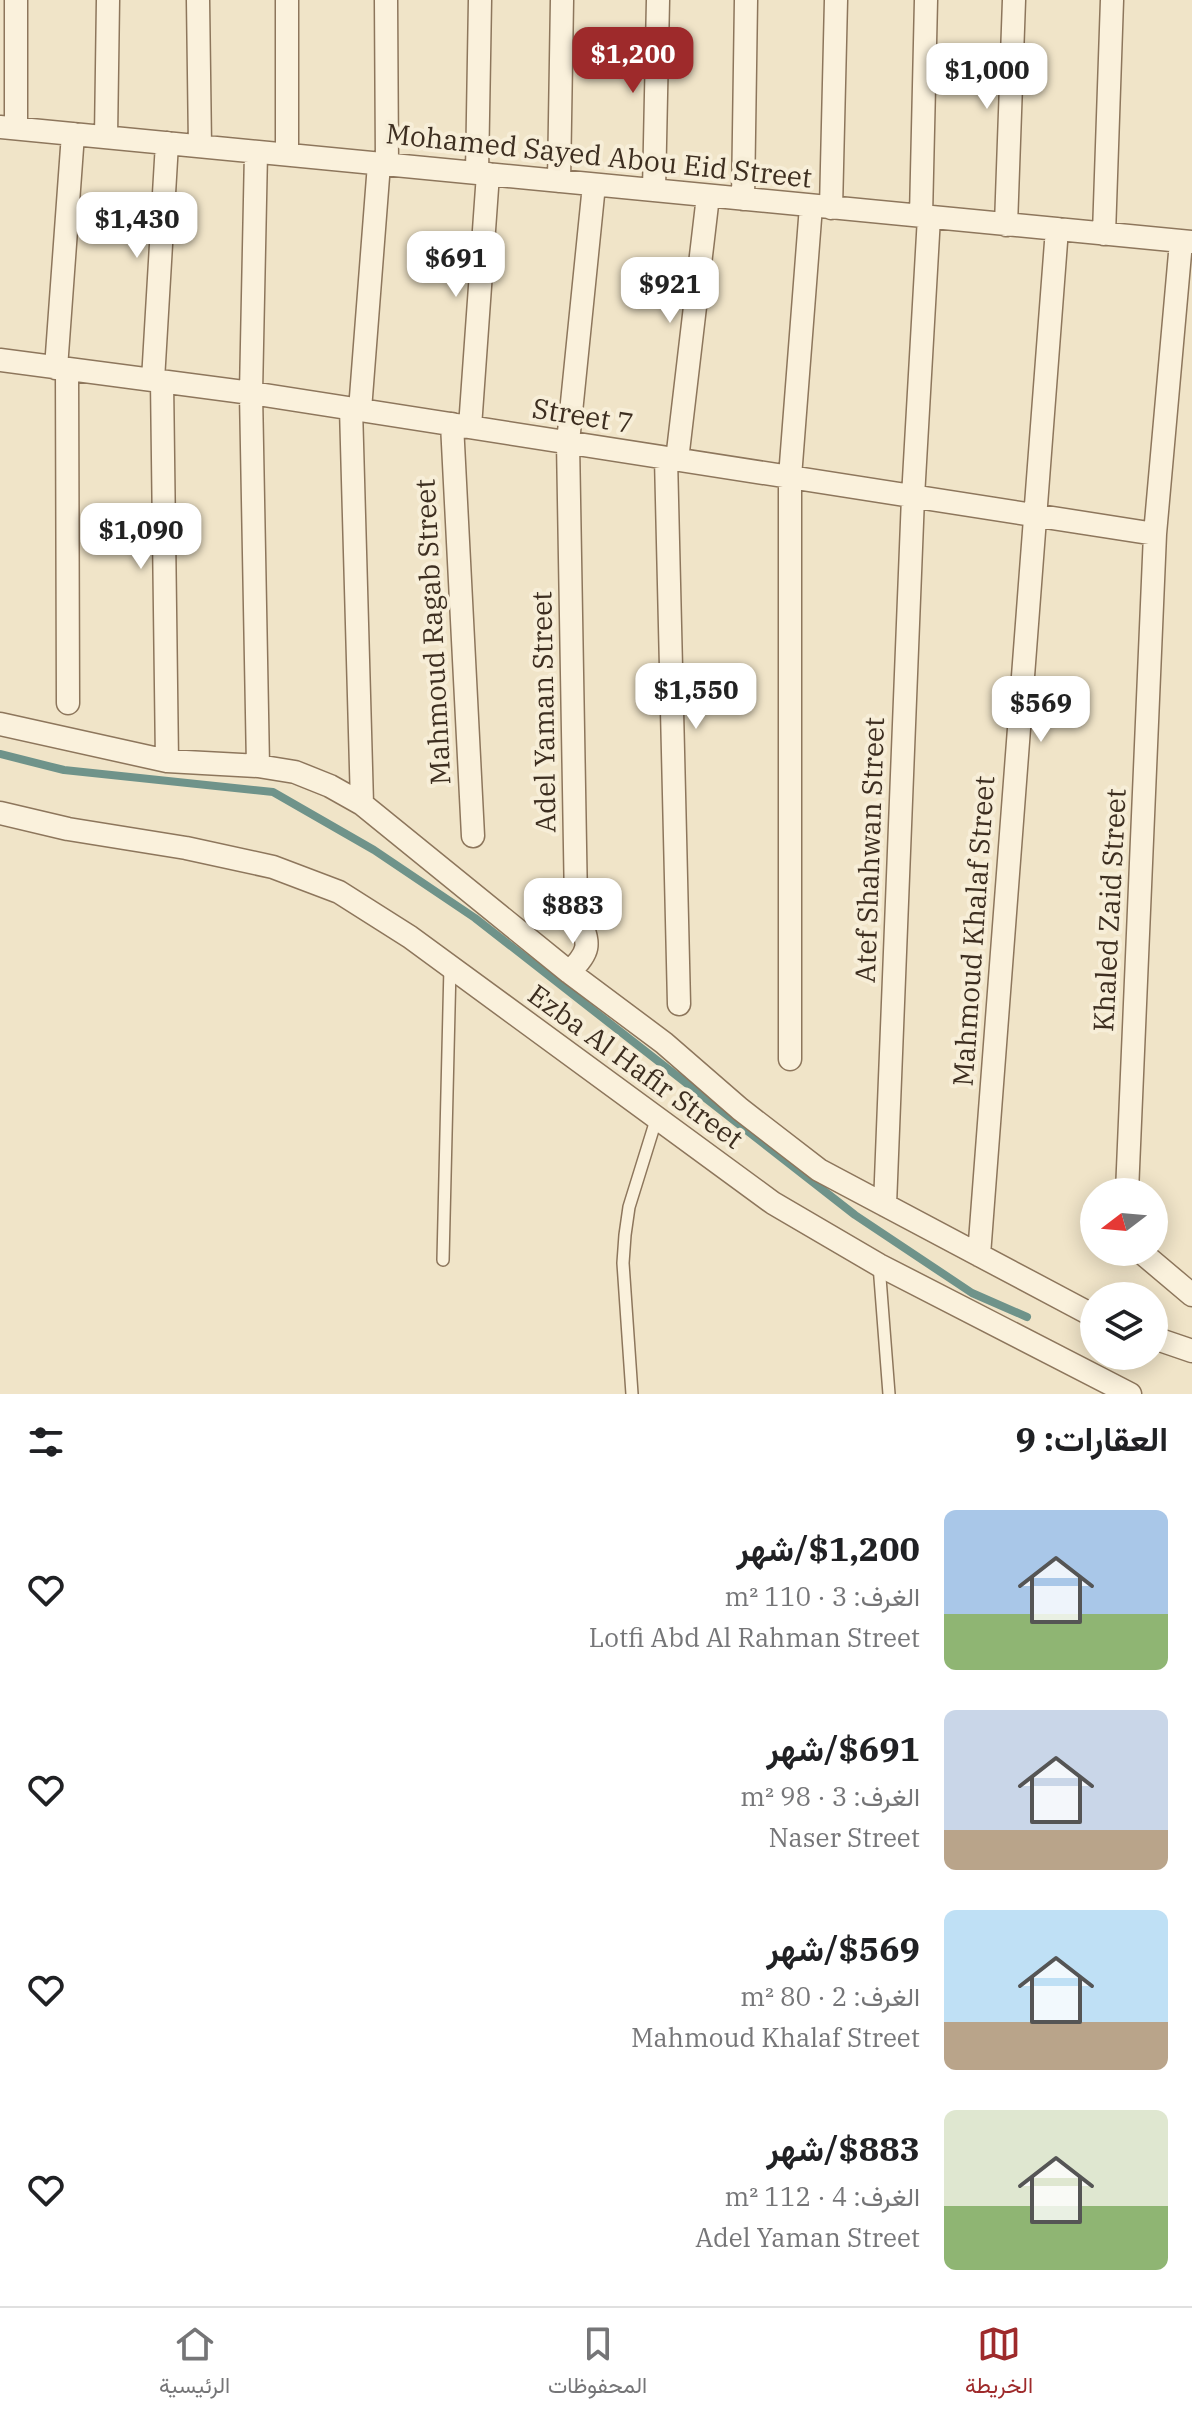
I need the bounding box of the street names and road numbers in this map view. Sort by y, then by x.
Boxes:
street label: Mohamed Sayed Abou Eid Street [384,114,814,196]
street label: Street 7 [530,389,636,441]
street label: Mahmoud Ragab Street [405,478,458,786]
street label: Adel Yaman Street [522,591,564,833]
street label: Atef Shahwan Street [846,716,892,984]
street label: Mahmoud Khalaf Street [944,774,1002,1088]
street label: Khaled Zaid Street [1084,787,1134,1033]
street label: Ezba Al Hafir Street [521,975,751,1157]

